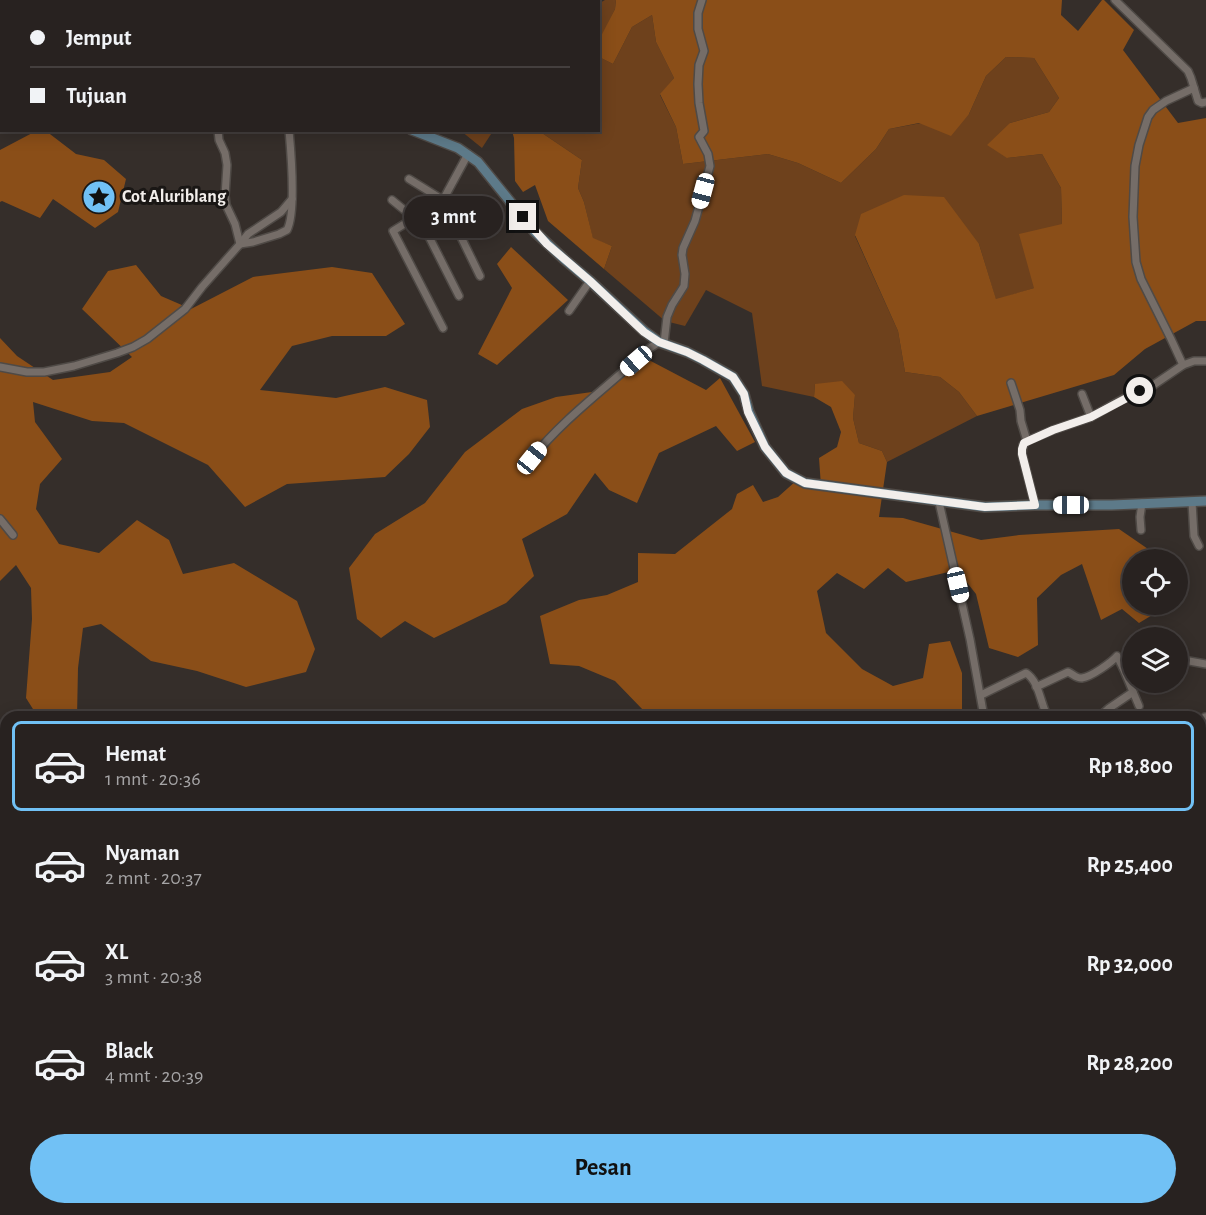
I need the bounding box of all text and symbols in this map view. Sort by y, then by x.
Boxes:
text: Jemput [66,27,131,49]
text: Tujuan [66,85,127,107]
car [690,171,716,211]
place icon: Cot Aluriblang [81,179,117,215]
place label: Cot Aluriblang [122,188,227,206]
callout: 3 mnt [403,196,502,238]
route end [509,203,536,230]
text: 3 mnt [431,207,476,227]
car [617,342,655,380]
route start [1126,377,1153,404]
car [514,438,550,478]
car [1053,496,1089,514]
map controls [1122,549,1188,693]
button: locate [1122,549,1188,615]
car [945,565,971,605]
button: layers [1122,627,1188,693]
icon: car [33,739,87,793]
text: Hemat [105,743,166,765]
text: Rp 18,800 [1088,755,1173,777]
text: 1 mnt · 20:36 [105,769,201,789]
icon: car [33,838,87,892]
text: Nyaman [105,842,180,864]
text: Rp 25,400 [1087,854,1173,876]
text: 2 mnt · 20:37 [105,868,202,888]
icon: car [33,937,87,991]
text: XL [105,941,128,963]
text: Rp 32,000 [1086,953,1173,975]
text: 3 mnt · 20:38 [105,967,202,987]
icon: car [33,1036,87,1090]
text: Black [105,1040,153,1062]
text: Rp 28,200 [1086,1052,1173,1074]
text: 4 mnt · 20:39 [105,1066,203,1086]
button: Pesan [30,1134,1176,1203]

